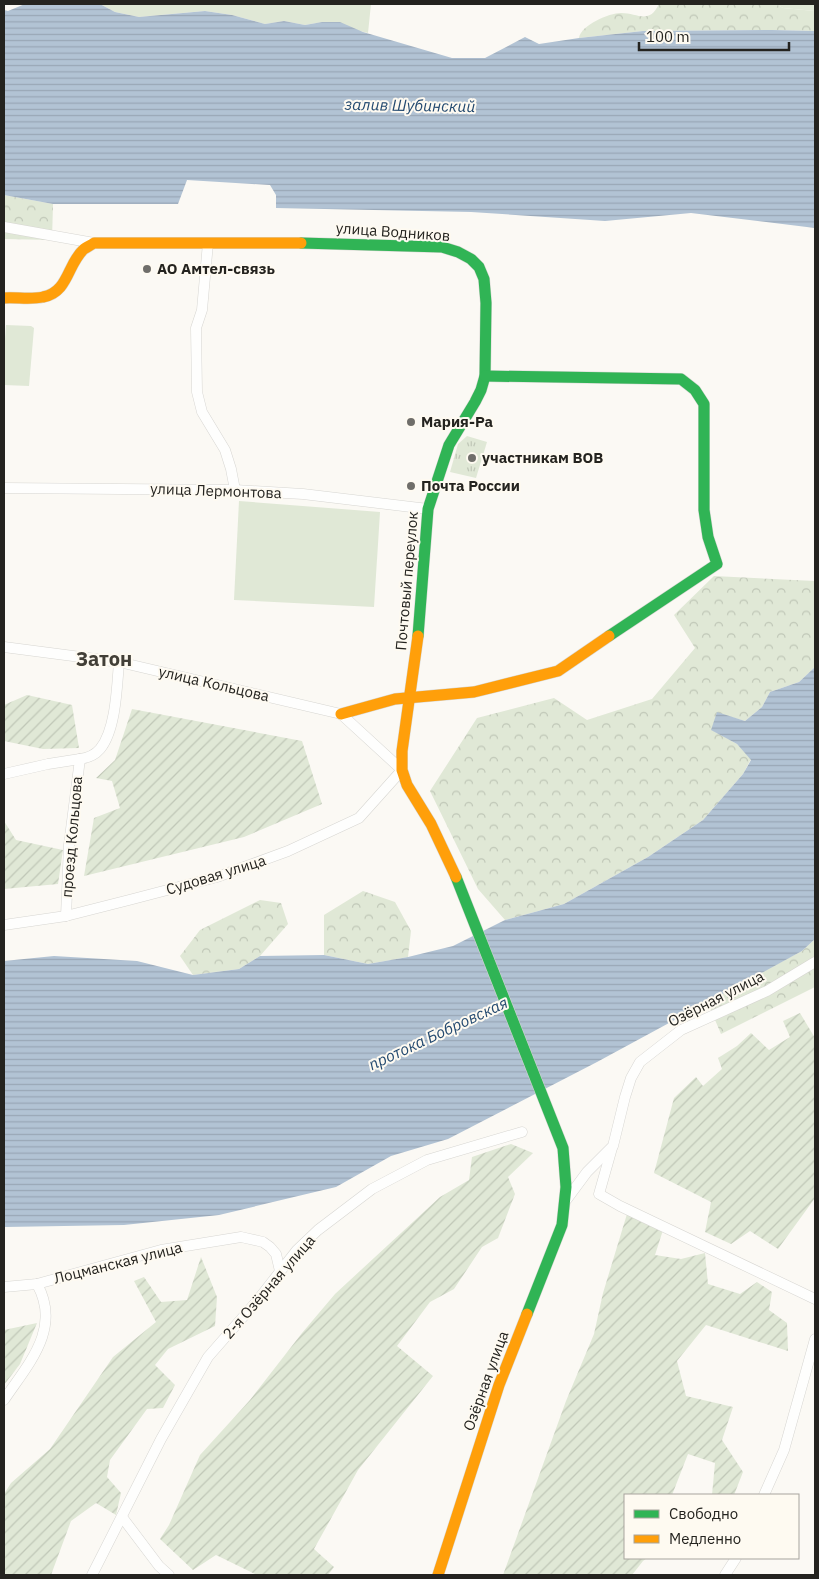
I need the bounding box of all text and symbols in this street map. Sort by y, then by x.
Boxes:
scale bar [639,20,789,52]
text: 100 m [646,27,690,46]
water label: залив Шубинский [344,94,476,116]
street label: улица Водников [335,218,451,245]
place label: АО Амтел-связь [157,259,275,278]
marker: АО Амтел-связь [141,263,153,275]
place label: Мария-Ра [421,412,494,431]
marker: Мария-Ра [405,416,417,428]
place label: участникам ВОВ [482,448,603,467]
marker: участникам ВОВ [466,452,478,464]
place label: Почта России [421,476,520,495]
street label: улица Лермонтова [150,479,282,502]
marker: Почта России [405,480,417,492]
street label: Почтовый переулок [391,510,422,651]
district label: Затон [76,645,132,672]
street label: улица Кольцова [157,662,271,705]
street label: проезд Кольцова [57,775,86,898]
street label: Судовая улица [164,850,268,899]
street label: Озёрная улица [665,966,767,1031]
water label: протока Бобровская [365,992,511,1074]
street label: 2-я Озёрная улица [218,1231,319,1343]
street label: Лоцманская улица [52,1237,184,1288]
street label: Озёрная улица [459,1328,512,1433]
legend [624,1494,799,1559]
text: Свободно [669,1504,738,1523]
text: Медленно [669,1529,741,1548]

